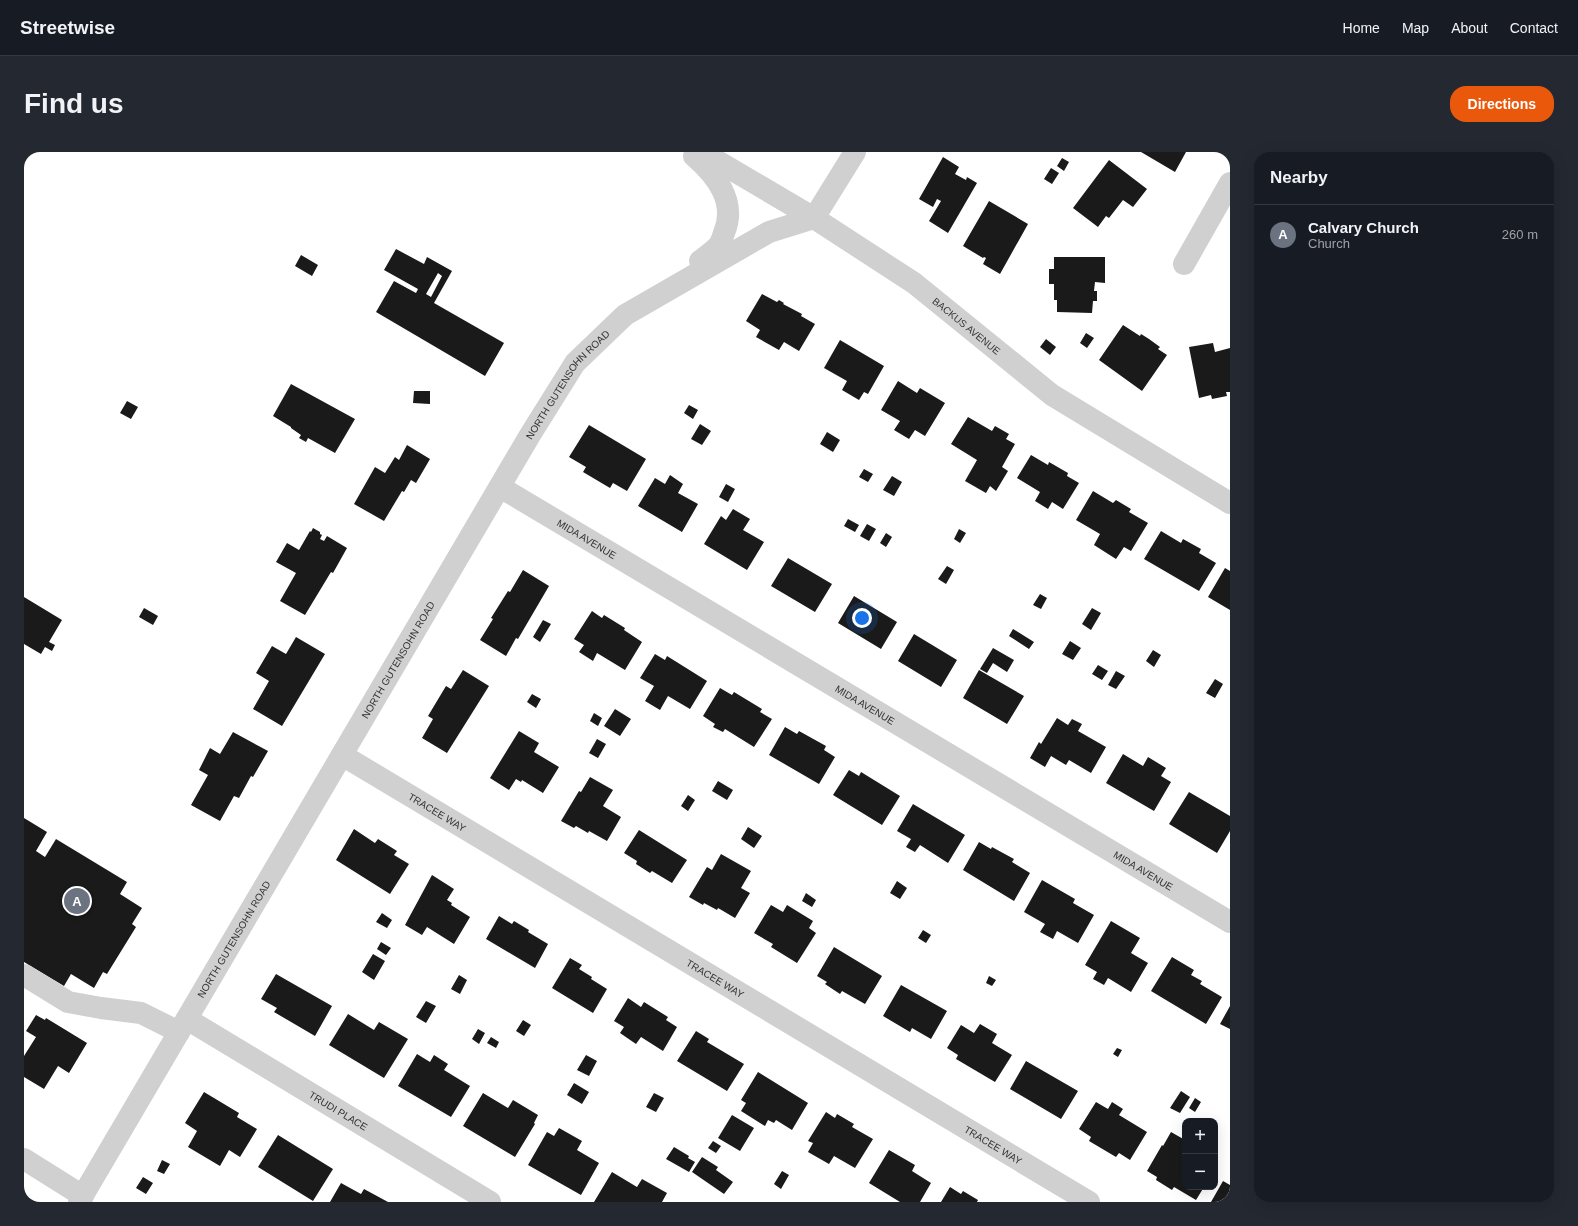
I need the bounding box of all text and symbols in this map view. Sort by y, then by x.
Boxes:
text: Streetwise [20,17,115,38]
text: Home [1343,20,1380,36]
text: Map [1402,20,1429,36]
text: About [1451,20,1488,36]
text: Contact [1510,20,1558,36]
button: Directions [1450,86,1554,122]
text: Find us [24,88,124,119]
text: Nearby [1270,168,1328,187]
text: Calvary Church [1308,219,1419,236]
text: A [1278,227,1288,242]
text: 260 m [1502,227,1538,242]
text: Church [1308,236,1350,251]
street label: BACKUS AVENUE [931,295,1003,357]
street label: NORTH GUTENSOHN ROAD [523,328,611,441]
street label: MIDA AVENUE [555,517,619,561]
street label: NORTH GUTENSOHN ROAD [359,599,436,720]
your location [852,608,872,628]
street label: MIDA AVENUE [833,683,897,727]
street label: TRACEE WAY [407,791,468,834]
street label: MIDA AVENUE [1112,849,1175,892]
street label: NORTH GUTENSOHN ROAD [195,879,272,1000]
pin: A [64,886,90,916]
street label: TRACEE WAY [685,957,746,1000]
street label: TRUDI PLACE [307,1089,370,1132]
map controls [1182,1118,1218,1190]
button: + [1182,1118,1218,1154]
street label: TRACEE WAY [963,1123,1024,1166]
button: − [1182,1154,1218,1190]

